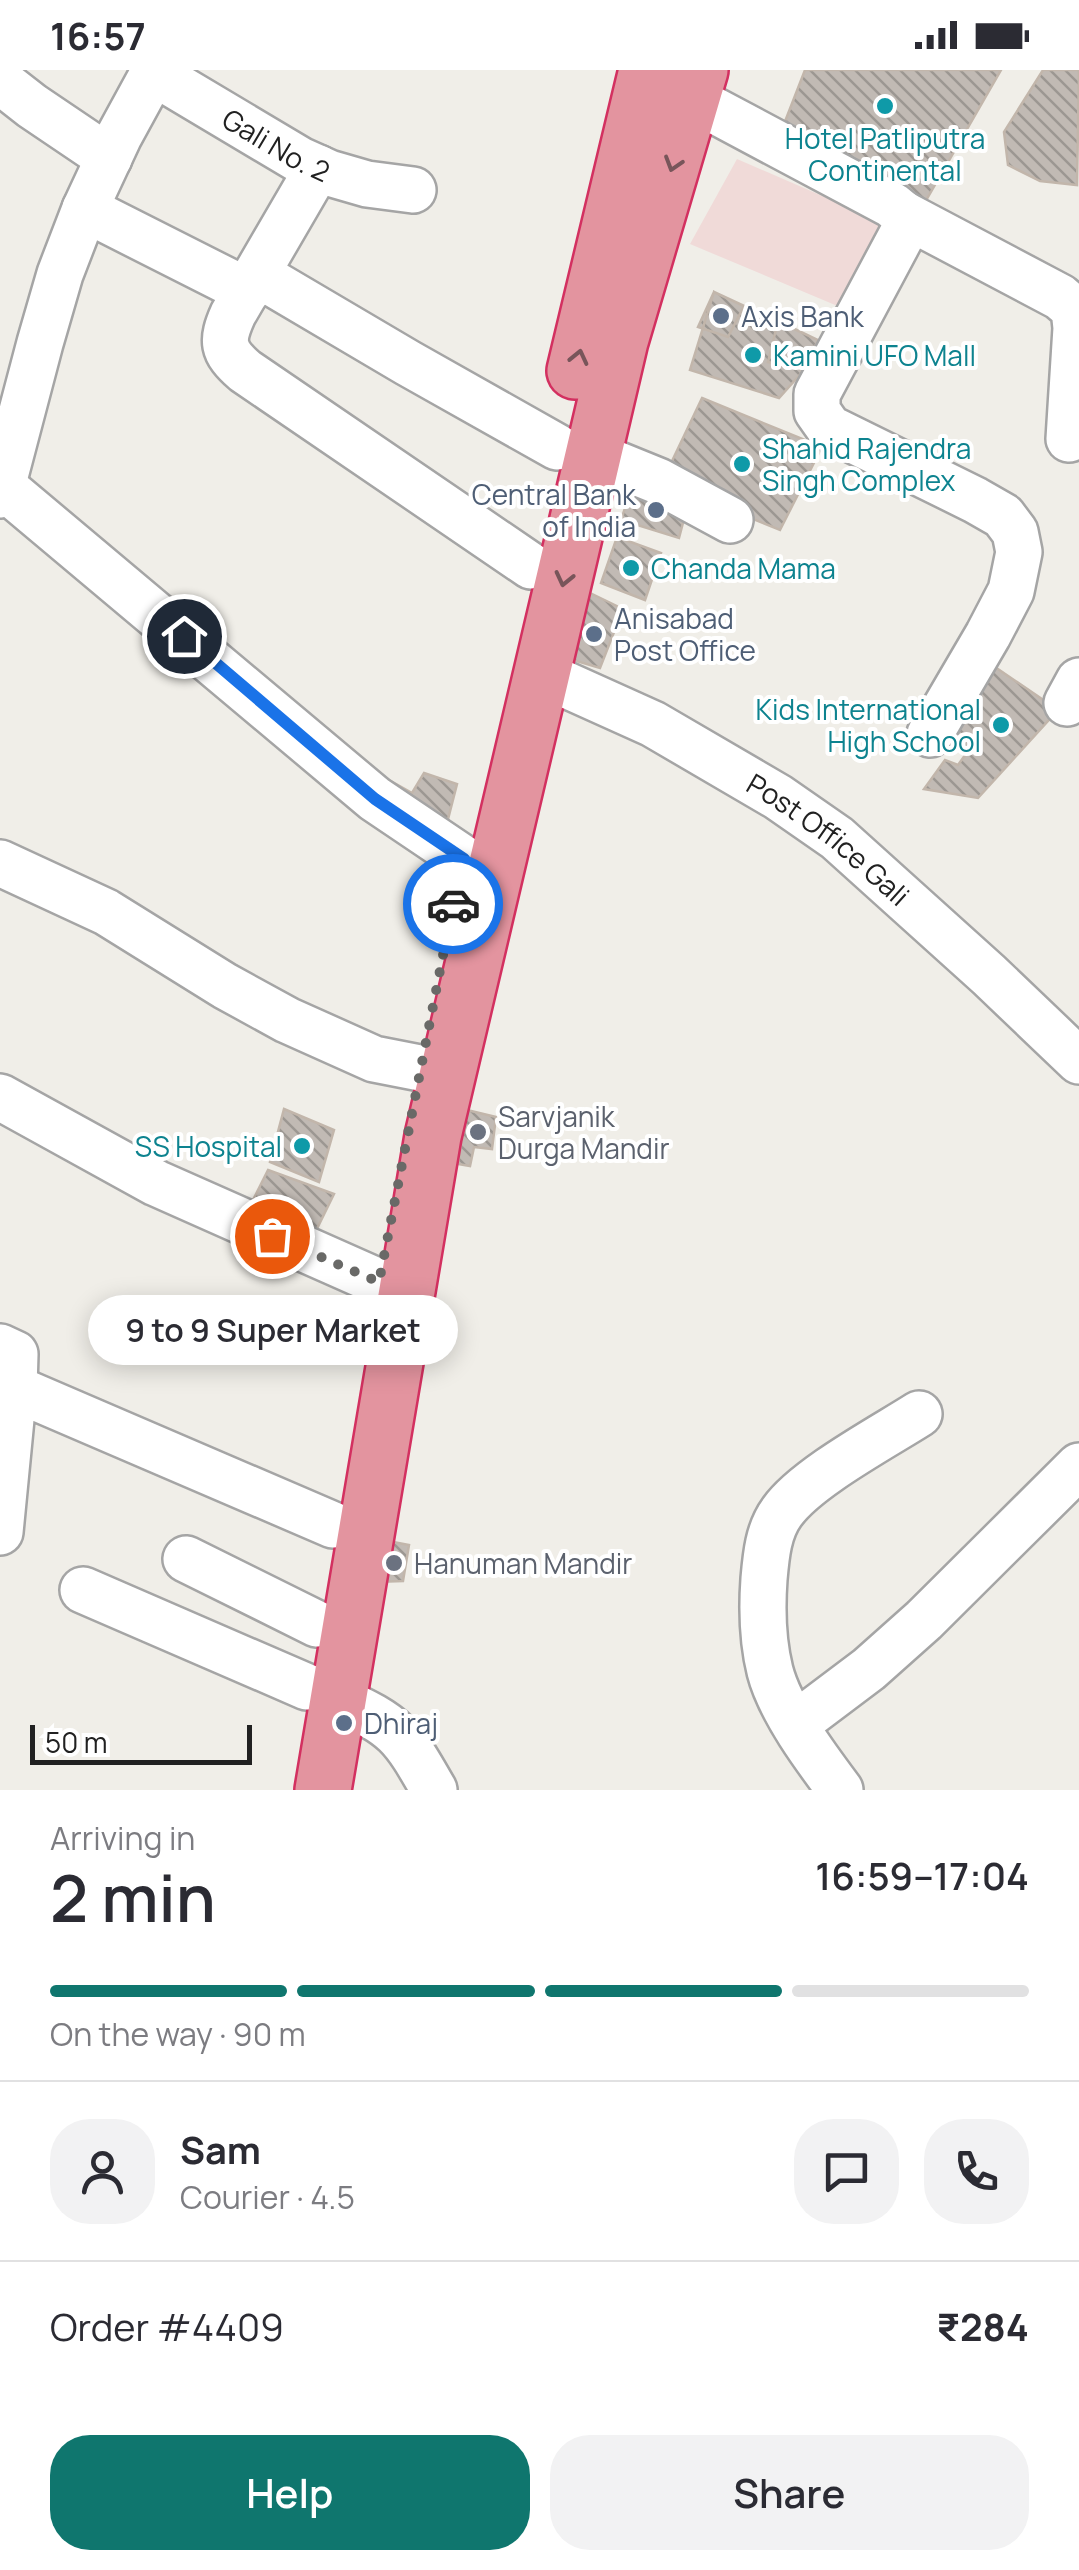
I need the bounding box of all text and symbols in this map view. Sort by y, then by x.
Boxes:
text: 16:57 [50,9,146,61]
marker: Hotel Patliputra Continental [874,95,896,117]
street label: Gali No. 2 [216,99,336,190]
place label: Hotel Patliputra Continental [785,119,985,189]
one-way arrow [664,154,685,171]
place label: Axis Bank [741,297,865,335]
marker: Axis Bank [710,305,732,327]
place label: Kamini UFO Mall [773,336,976,374]
marker: Kamini UFO Mall [742,344,764,366]
one-way arrow [567,349,588,366]
place label: Shahid Rajendra Singh Complex [762,429,971,499]
marker: Shahid Rajendra Singh Complex [731,453,753,475]
place label: Central Bank of India [472,475,637,545]
marker: Central Bank of India [645,499,667,521]
place label: Chanda Mama [651,549,836,587]
marker: Chanda Mama [620,557,642,579]
one-way arrow [555,570,576,587]
pin [142,594,227,679]
place label: Anisabad Post Office [614,599,756,669]
icon: home [157,609,212,664]
marker: Anisabad Post Office [583,623,605,645]
place label: Kids International High School [755,690,981,760]
marker: Kids International High School [990,714,1012,736]
street label: Post Office Gali [740,764,918,913]
courier [403,854,503,954]
icon: car [426,877,481,932]
place label: Sarvjanik Durga Mandir [498,1097,670,1167]
marker: Sarvjanik Durga Mandir [467,1121,489,1143]
place label: SS Hospital [135,1127,282,1165]
marker: SS Hospital [291,1135,313,1157]
pin [230,1194,315,1279]
icon: bag [245,1209,300,1264]
callout: 9 to 9 Super Market [87,1296,457,1366]
text: 9 to 9 Super Market [125,1308,421,1352]
place label: Hanuman Mandir [414,1544,632,1582]
marker: Hanuman Mandir [383,1552,405,1574]
place label: Dhiraj [364,1704,438,1742]
marker: Dhiraj [333,1712,355,1734]
scale bar [30,1720,252,1764]
text: 50 m [45,1723,108,1761]
text: Arriving in [50,1816,195,1860]
text: 16:59–17:04 [815,1849,1029,1901]
text: 2 min [50,1853,216,1942]
text: On the way · 90 m [50,2012,306,2056]
button: person [50,2119,155,2224]
button: chat [794,2119,899,2224]
button: phone [924,2119,1029,2224]
text: Sam [180,2123,261,2175]
text: Courier · 4.5 [180,2175,355,2219]
text: Order #4409 [50,2300,284,2352]
text: ₹284 [936,2300,1029,2352]
button: Help [50,2435,530,2550]
button: Share [550,2435,1029,2550]

